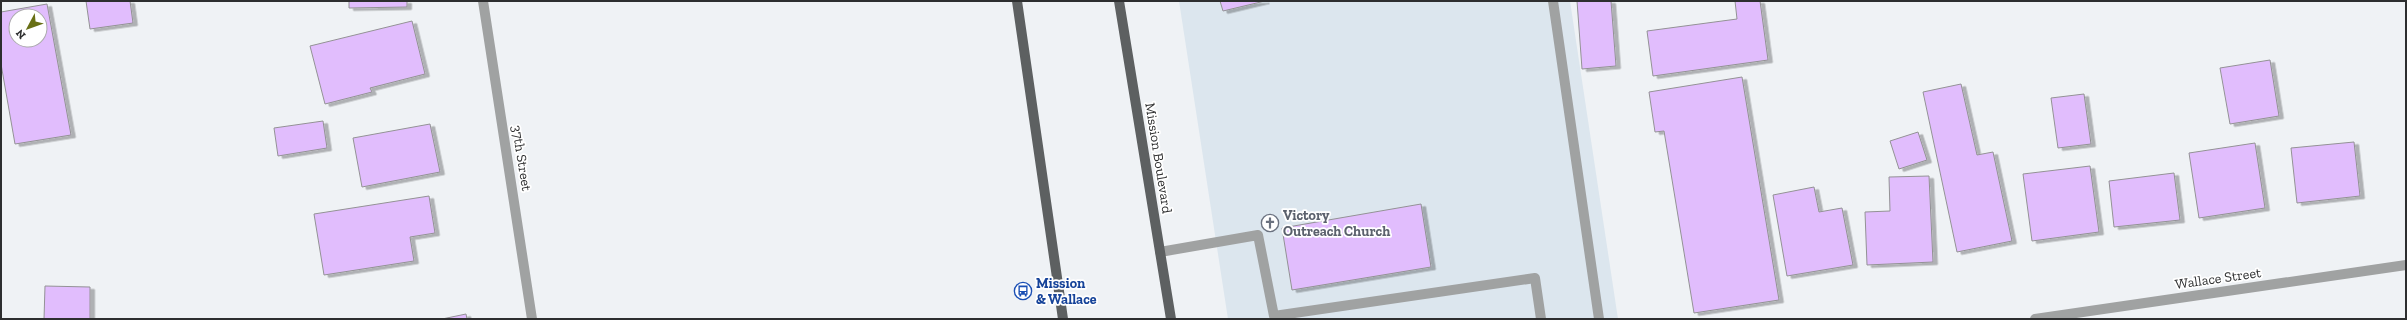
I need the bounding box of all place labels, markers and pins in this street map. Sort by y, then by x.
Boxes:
place label: Victory Outreach Church [1283,207,1390,240]
church icon: Victory Outreach Church [1260,213,1280,233]
place label: Mission & Wallace [1036,275,1097,308]
bus stop icon: Mission & Wallace [1013,281,1033,301]

